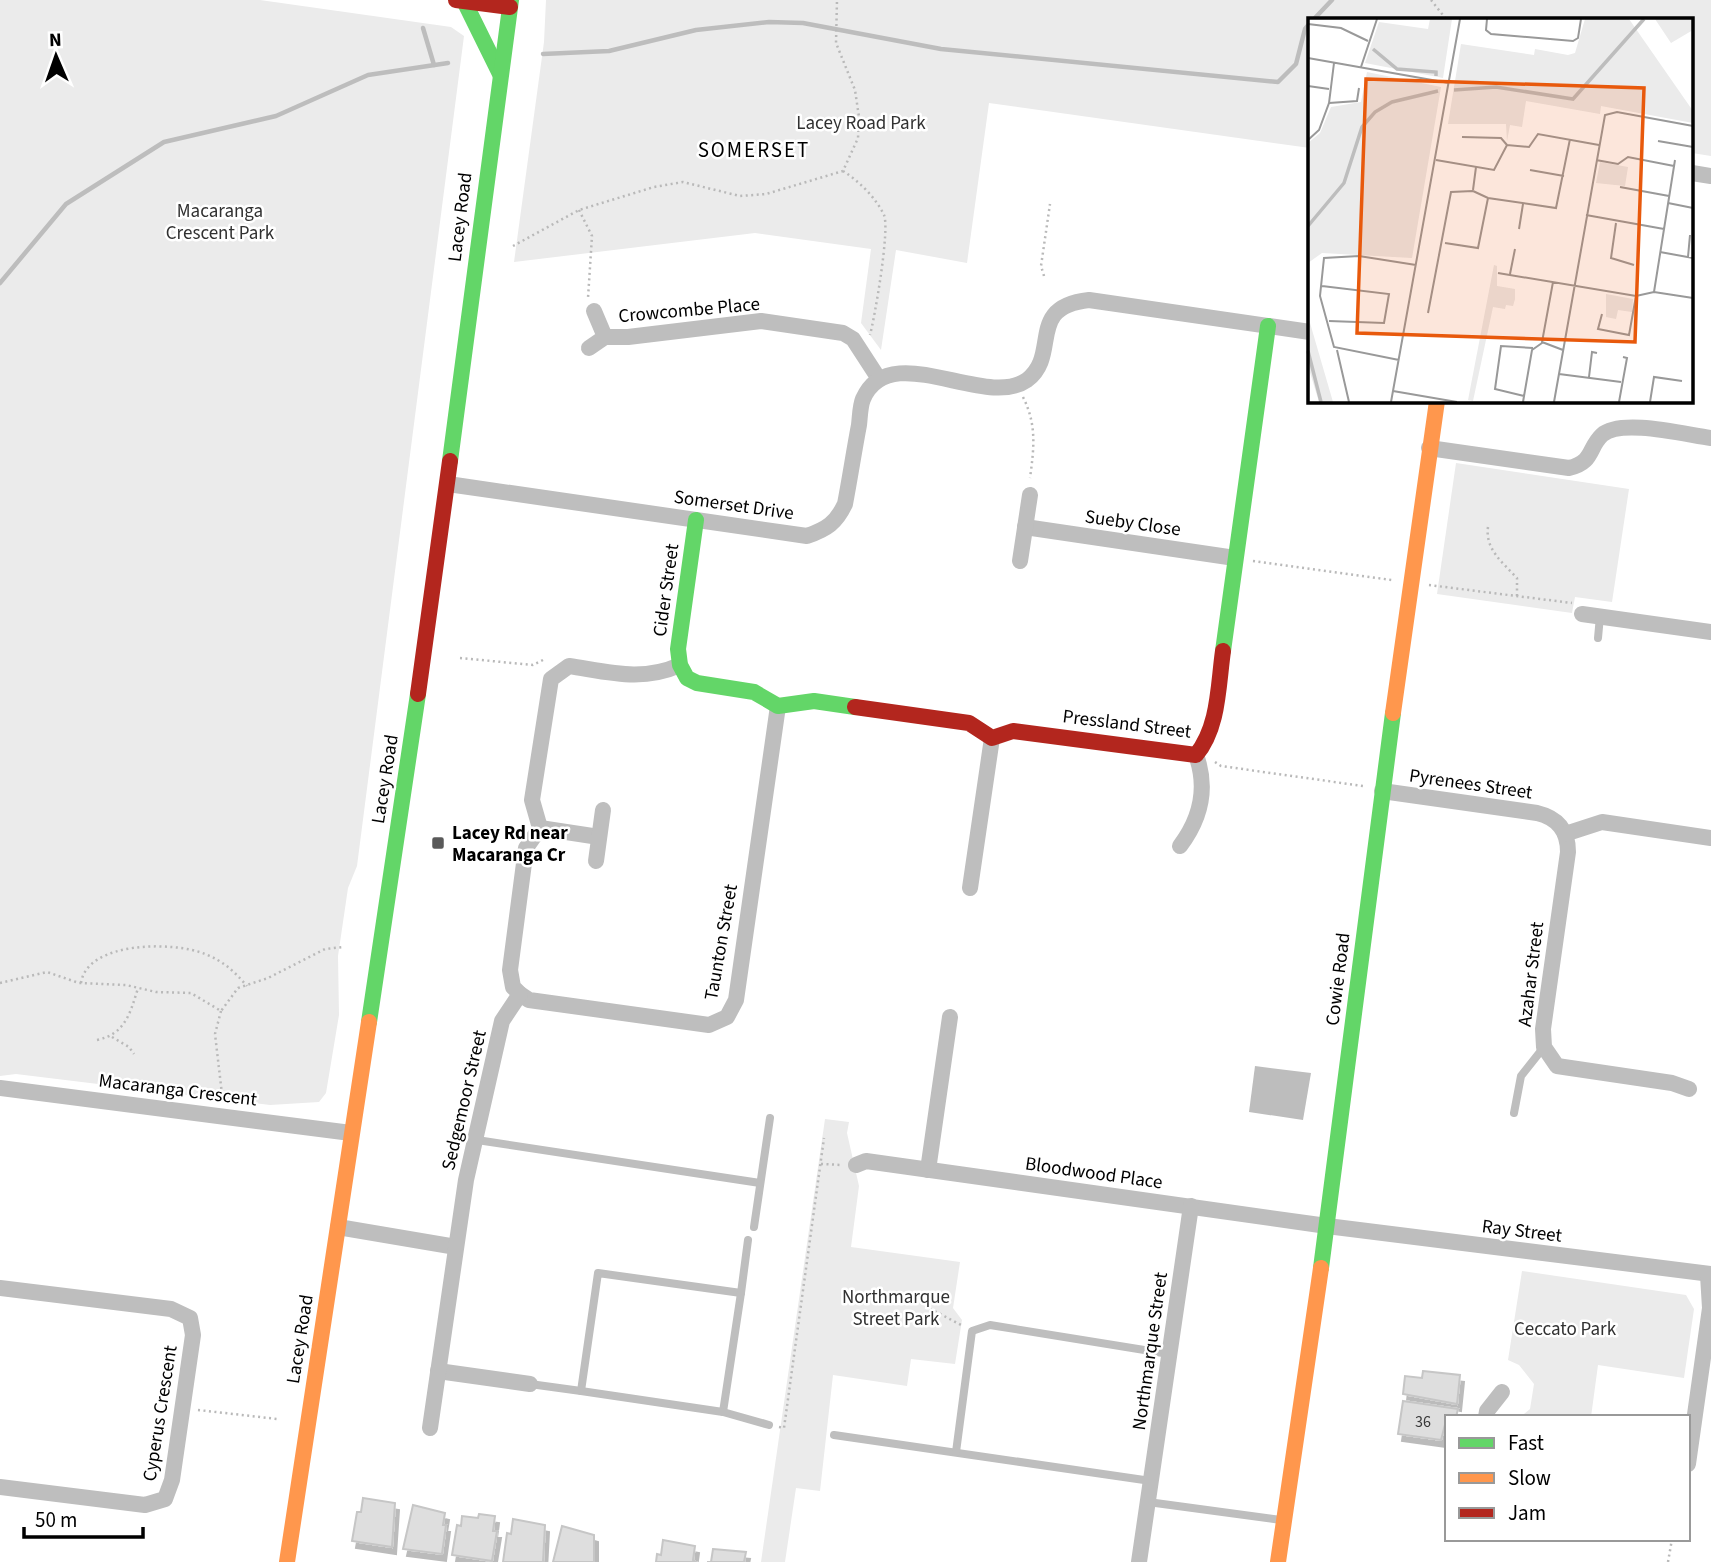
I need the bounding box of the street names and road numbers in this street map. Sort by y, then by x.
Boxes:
street label: Lacey Road [442,171,479,264]
street label: Crowcombe Place [617,291,761,330]
street label: Somerset Drive [672,484,795,527]
street label: Sueby Close [1083,503,1182,544]
street label: Cider Street [647,541,686,638]
street label: Pressland Street [1061,703,1193,746]
street label: Lacey Road [365,733,406,826]
street label: Pyrenees Street [1407,762,1535,807]
street label: Taunton Street [698,882,745,1002]
street label: Azahar Street [1512,920,1551,1028]
street label: Cowie Road [1319,931,1358,1027]
street label: Sedgemoor Street [435,1027,494,1173]
street label: Macaranga Crescent [97,1067,259,1114]
street label: Bloodwood Place [1023,1150,1164,1196]
street label: Ray Street [1480,1213,1564,1250]
street label: Northmarque Street [1126,1270,1175,1432]
street label: Lacey Road [280,1293,321,1386]
street label: Cyperus Crescent [136,1343,185,1483]

